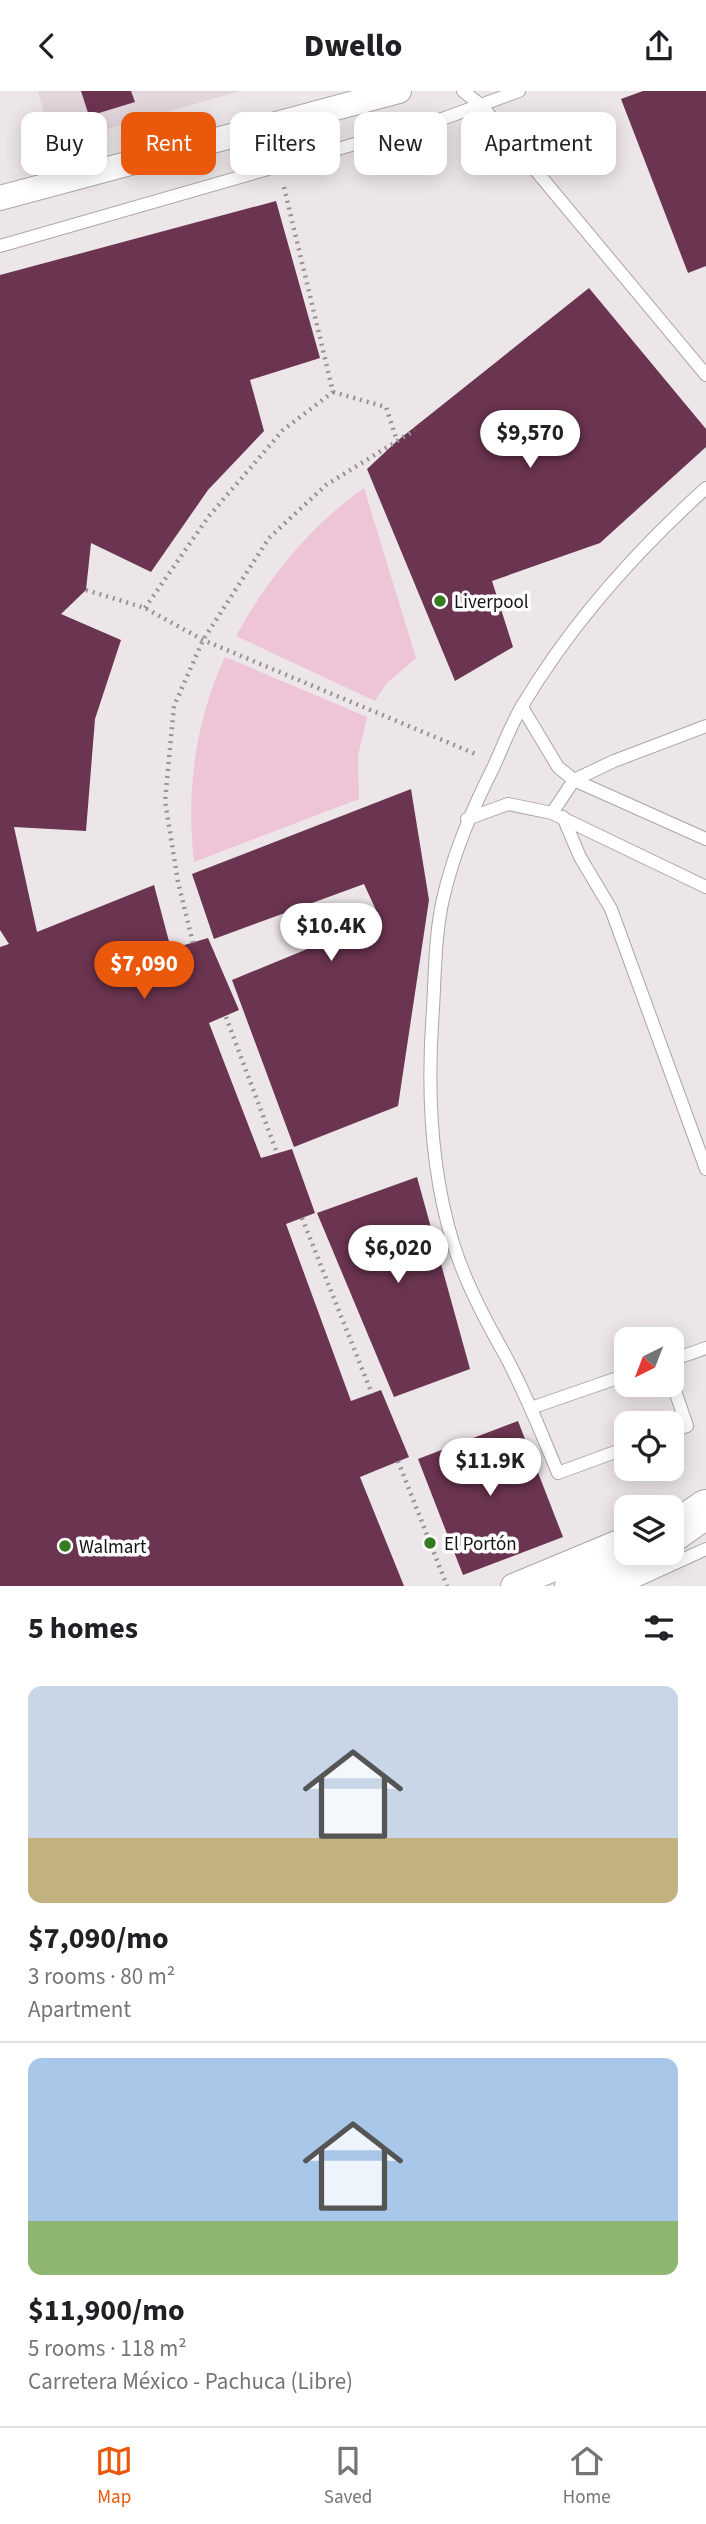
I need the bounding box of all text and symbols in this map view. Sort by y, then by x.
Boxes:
text: Dwello [304,23,402,69]
icon: back [28,27,66,65]
icon: share [640,27,678,65]
chip: Buy [21,112,107,175]
chip: Rent [121,112,216,175]
chip: Filters [230,112,340,175]
chip: New [354,112,447,175]
chip: Apartment [461,112,616,175]
pin: $9,570 [473,411,587,470]
text: $9,570 [496,416,564,449]
place label: Liverpool [454,589,529,616]
marker: Liverpool [432,593,448,609]
pin: $10.4K [274,903,388,963]
text: $10.4K [296,909,366,942]
pin: $7,090 [87,941,201,1001]
text: $7,090 [110,947,178,980]
pin: $6,020 [341,1225,455,1285]
text: $6,020 [364,1231,432,1264]
north arrow [614,1327,684,1397]
map controls [614,1327,684,1565]
button: locate [614,1411,684,1481]
pin: $11.9K [433,1439,547,1498]
text: $11.9K [455,1444,525,1477]
button: layers [614,1495,684,1565]
place label: El Portón [444,1531,517,1558]
place label: Walmart [79,1534,147,1561]
marker: El Portón [422,1535,438,1551]
marker: Walmart [57,1538,73,1554]
text: 5 homes [28,1607,138,1650]
icon: filters [640,1609,678,1647]
icon: home [290,1731,416,1857]
text: $7,090/mo [28,1917,169,1960]
text: 3 rooms · 80 m² [28,1960,175,1993]
text: Apartment [28,1993,131,2026]
icon: home [290,2103,416,2229]
text: $11,900/mo [28,2289,185,2332]
text: 5 rooms · 118 m² [28,2332,187,2365]
text: Carretera México - Pachuca (Libre) [28,2365,353,2398]
tab: Map [95,2442,133,2511]
tab: Saved [324,2442,372,2511]
tab: Home [563,2442,611,2511]

